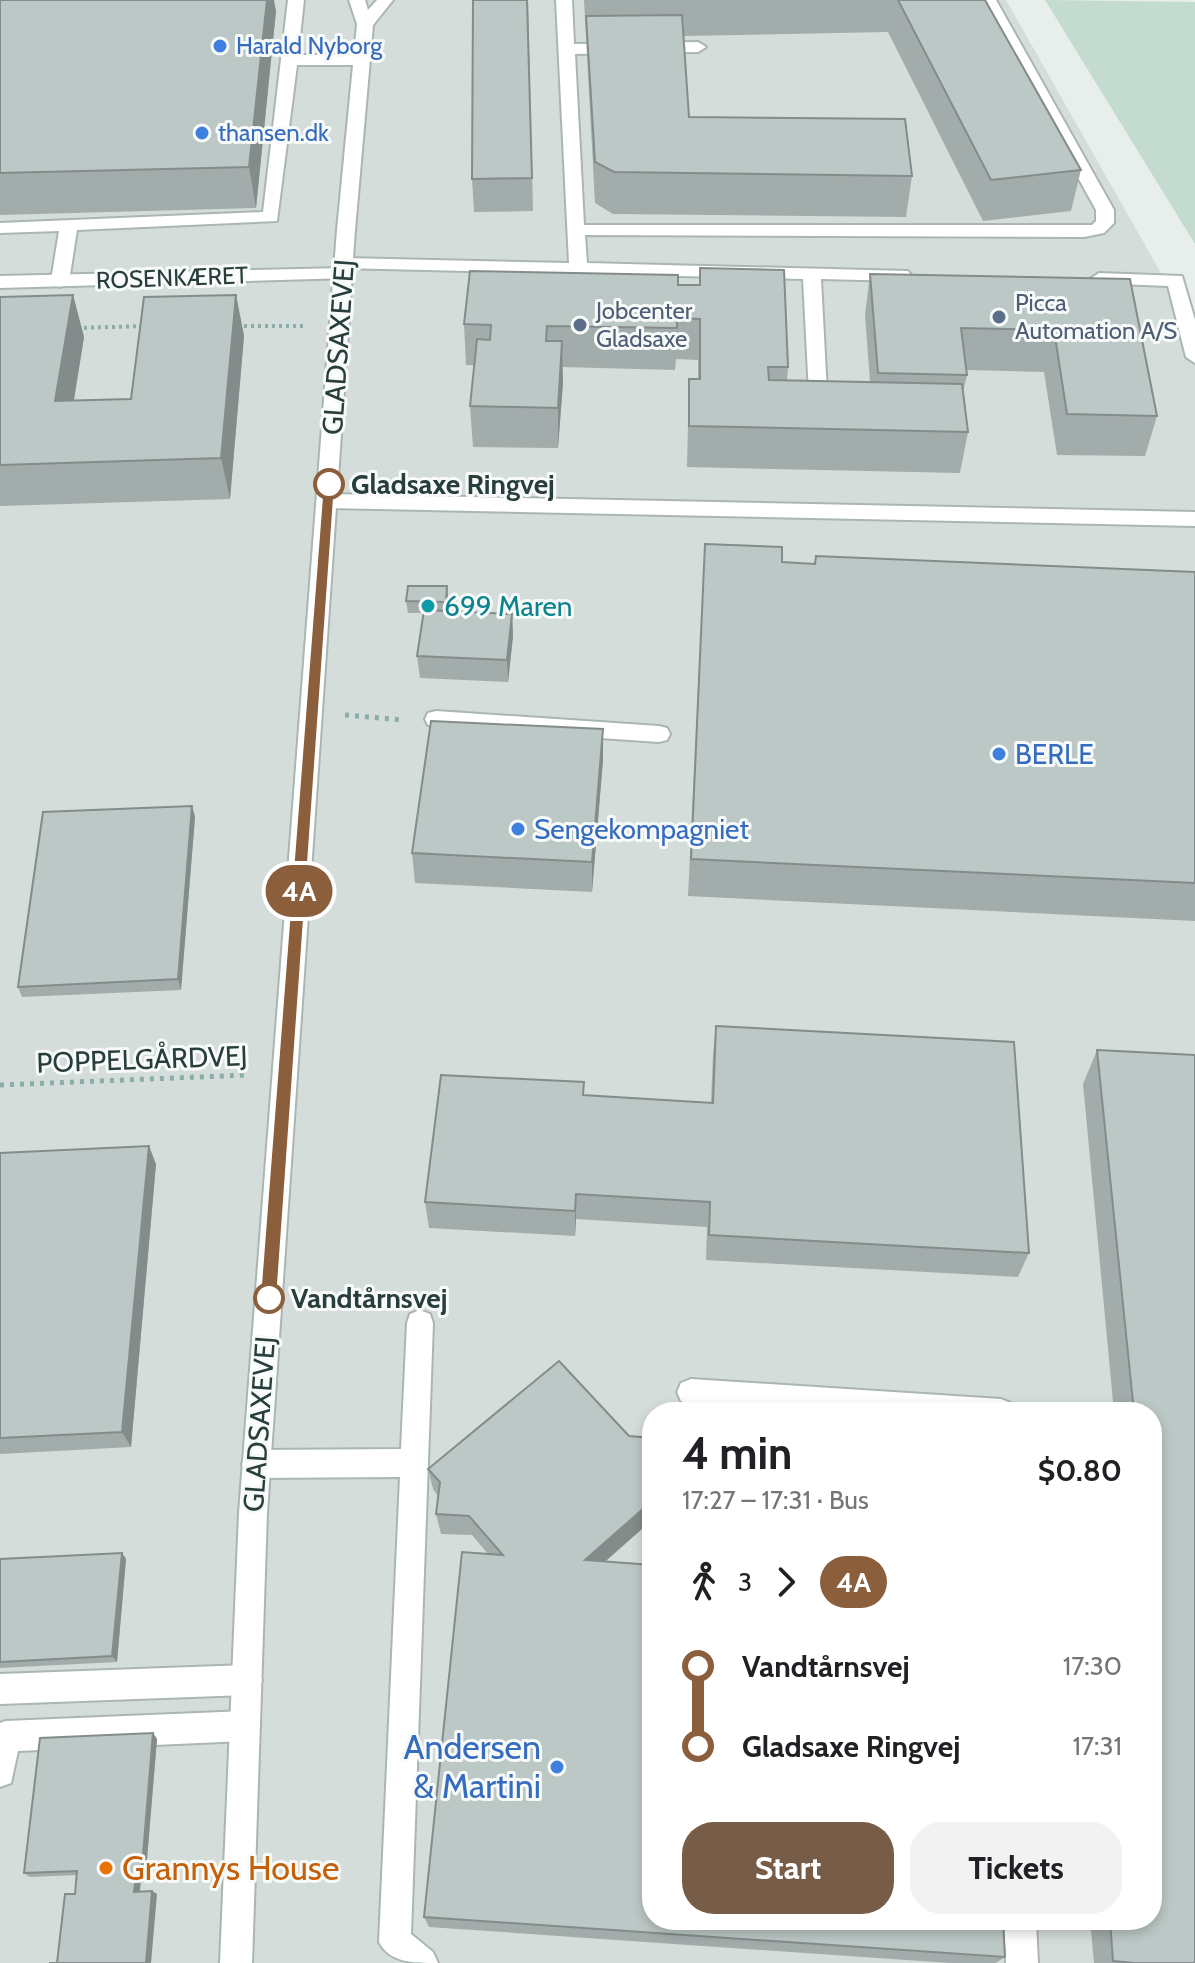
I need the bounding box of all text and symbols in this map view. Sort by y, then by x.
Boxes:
place label: Harald Nyborg [236,31,383,60]
marker: Harald Nyborg [211,37,229,55]
place label: thansen.dk [218,118,329,147]
marker: thansen.dk [193,124,211,142]
street label: GLADSAXEVEJ [315,258,361,436]
street label: ROSENKÆRET [95,260,249,295]
place label: Picca Automation A/S [1015,288,1177,345]
place label: Jobcenter Gladsaxe [595,296,693,353]
marker: Picca Automation A/S [990,308,1008,326]
marker: Jobcenter Gladsaxe [571,316,589,334]
place label: Gladsaxe Ringvej [351,467,555,501]
marker: Gladsaxe Ringvej [314,469,344,499]
place label: 699 Maren [444,589,573,623]
marker: 699 Maren [419,597,437,615]
place label: BERLE [1015,737,1094,771]
marker: BERLE [990,745,1008,763]
place label: Sengekompagniet [534,812,749,846]
marker: Sengekompagniet [509,820,527,838]
line badge: 4A [263,865,335,917]
text: 4A [282,874,316,908]
street label: POPPELGÅRDVEJ [36,1037,248,1080]
place label: Vandtårnsvej [291,1281,448,1315]
marker: Vandtårnsvej [254,1283,284,1313]
street label: GLADSAXEVEJ [236,1335,282,1513]
text: 4 min [682,1427,792,1480]
text: $0.80 [1038,1452,1122,1489]
text: 17:27 – 17:31 · Bus [682,1484,869,1516]
icon: walk [682,1560,726,1604]
icon: forward [764,1560,808,1604]
text: 4A [836,1565,871,1599]
text: 3 [738,1566,752,1598]
text: Vandtårnsvej [742,1648,910,1685]
text: 17:30 [1063,1650,1122,1682]
place label: Andersen & Martini [404,1726,541,1807]
text: Gladsaxe Ringvej [742,1728,960,1765]
text: 17:31 [1072,1730,1122,1762]
marker: Andersen & Martini [548,1758,566,1776]
button: Start [682,1822,894,1914]
button: Tickets [910,1822,1122,1914]
place label: Grannys House [122,1847,339,1889]
marker: Grannys House [97,1859,115,1877]

